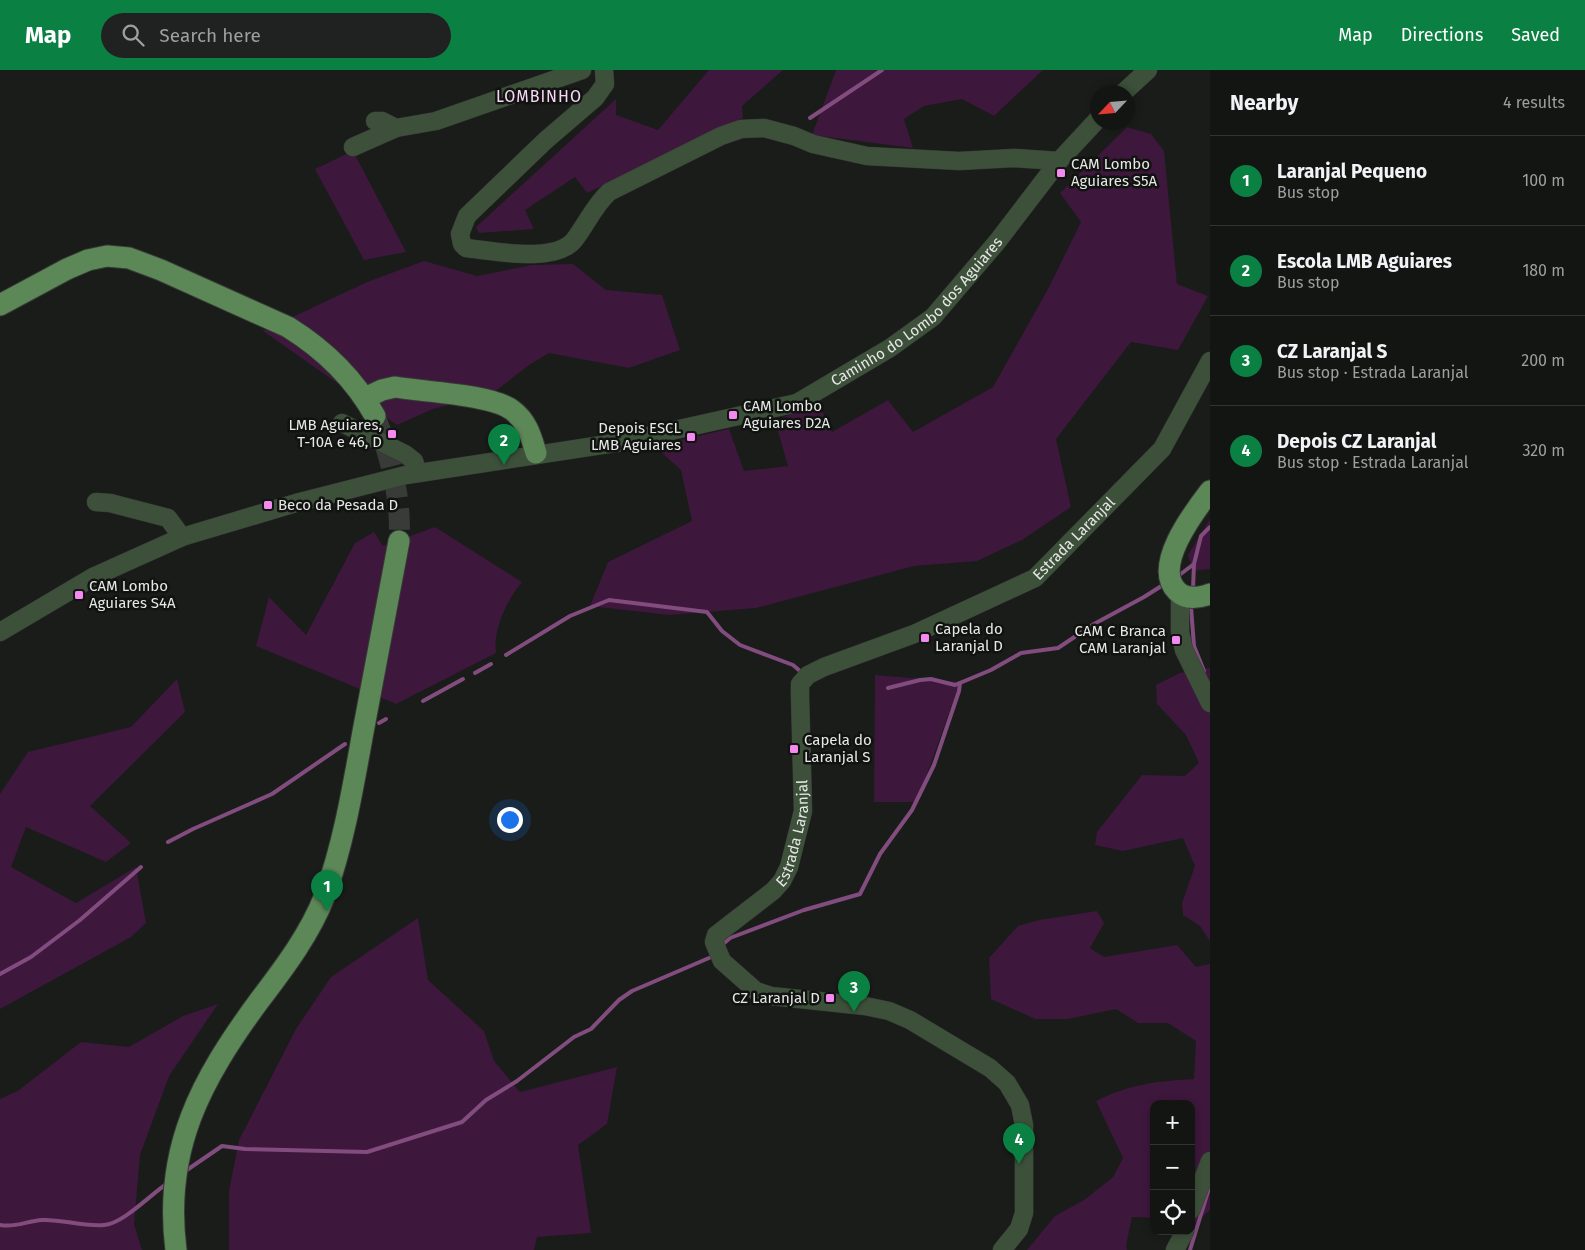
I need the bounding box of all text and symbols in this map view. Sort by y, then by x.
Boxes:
search box [101,13,451,58]
text: Map [25,21,71,49]
icon: search [119,21,147,49]
text: Search here [159,24,261,47]
text: Map [1338,24,1373,46]
text: Directions [1401,24,1483,46]
text: Saved [1511,24,1560,46]
north arrow [1090,85,1135,130]
district label: LOMBINHO [496,87,582,106]
text: Nearby [1230,90,1298,116]
text: 4 results [1503,93,1565,112]
place label: CAM Lombo Aguiares S5A [1071,155,1158,190]
text: Laranjal Pequeno [1277,160,1427,183]
marker: CAM Lombo Aguiares S5A [1055,167,1067,179]
text: 1 [1242,171,1250,190]
text: 100 m [1522,171,1565,190]
text: Bus stop [1277,183,1340,202]
street label: Caminho do Lombo dos Aguiares [828,233,1006,390]
text: Escola LMB Aguiares [1277,250,1452,273]
text: 2 [1242,261,1250,280]
text: 180 m [1522,261,1565,280]
text: Bus stop [1277,273,1340,292]
text: CZ Laranjal S [1277,340,1387,363]
text: 3 [1242,351,1250,370]
text: 200 m [1521,351,1565,370]
text: Bus stop · Estrada Laranjal [1277,363,1468,382]
place label: CAM Lombo Aguiares D2A [743,397,831,432]
marker: CAM Lombo Aguiares D2A [727,409,739,421]
place label: LMB Aguiares, T-10A e 46, D [288,416,382,451]
place label: Depois ESCL LMB Aguiares [591,419,682,454]
pin: 2 [488,424,520,465]
marker: LMB Aguiares, T-10A e 46, D [386,428,398,440]
text: Depois CZ Laranjal [1277,430,1436,453]
marker: Depois ESCL LMB Aguiares [685,431,697,443]
text: 4 [1241,441,1251,460]
text: 320 m [1522,441,1565,460]
text: Bus stop · Estrada Laranjal [1277,453,1468,472]
street label: Estrada Laranjal [1029,493,1119,584]
place label: Beco da Pesada D [278,496,398,514]
marker: Beco da Pesada D [262,499,274,511]
place label: CAM Lombo Aguiares S4A [89,577,176,612]
marker: CAM Lombo Aguiares S4A [73,589,85,601]
place label: Capela do Laranjal D [935,620,1003,655]
place label: CAM C Branca CAM Laranjal [1074,622,1167,657]
marker: Capela do Laranjal D [919,632,931,644]
marker: CAM C Branca CAM Laranjal [1170,634,1182,646]
place label: Capela do Laranjal S [804,731,872,766]
marker: Capela do Laranjal S [788,743,800,755]
street label: Estrada Laranjal [772,779,812,891]
your location [497,807,523,833]
pin: 1 [311,870,343,911]
pin: 3 [838,971,870,1012]
place label: CZ Laranjal D [732,989,820,1007]
marker: CZ Laranjal D [824,992,836,1004]
map controls [1150,1100,1195,1235]
button: + [1150,1100,1195,1145]
pin: 4 [1003,1123,1035,1164]
button: − [1150,1145,1195,1190]
button: locate [1150,1190,1195,1235]

